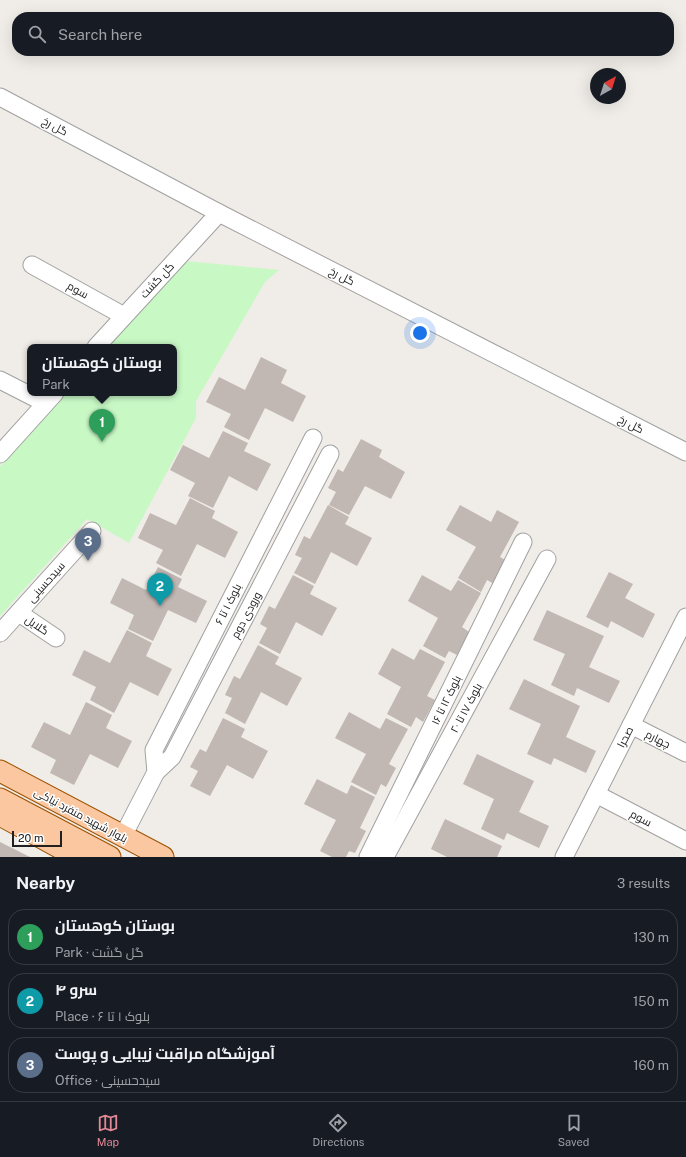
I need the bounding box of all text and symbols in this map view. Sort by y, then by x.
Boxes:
search box [12,12,674,56]
icon: search [26,23,48,45]
text: Search here [58,26,142,43]
north arrow [590,68,626,104]
street label: گل رخ [39,114,70,139]
street label: گل گشت [138,260,177,301]
street label: گل رخ [326,265,357,289]
street label: سوم [64,279,91,302]
your location [410,323,430,343]
popup [27,344,177,396]
text: بوستان کوهستان [42,354,162,371]
text: Park [42,377,70,392]
pin: 1 [89,409,115,442]
street label: گل رخ [615,413,646,437]
pin: 3 [75,528,101,561]
street label: سیدحسینی [25,559,68,605]
pin: 2 [147,573,173,606]
street label: بلوک ۱ تا ۶ [213,582,244,627]
street label: ورودی دوم [229,590,265,641]
street label: گلایل [23,613,51,638]
street label: بلوک ۱۲ تا ۱۶ [429,673,464,727]
street label: بلوک ۱۷ تا ۲۰ [448,681,485,735]
street label: صحرا [615,725,636,750]
street label: چهارم [643,728,672,752]
street label: بلوار شهید منفرد نیاکی [32,785,130,846]
street label: سوم [627,807,654,830]
scale bar [12,829,62,848]
text: 20 m [18,832,43,844]
text: Nearby [16,873,75,893]
text: 3 results [617,876,670,891]
text: بوستان کوهستان [55,917,175,934]
text: 1 [27,930,33,945]
text: 130 m [633,930,669,945]
text: Park · گل گشت [55,945,144,960]
text: سرو ۴ [55,981,97,998]
text: 2 [26,994,34,1009]
text: 150 m [633,994,669,1009]
text: Place · بلوک ۱ تا ۶ [55,1009,150,1024]
text: آموزشگاه مراقبت زیبایی و پوست [55,1045,275,1062]
text: 3 [26,1058,34,1073]
text: 160 m [633,1058,669,1073]
text: Office · سیدحسینی [55,1073,160,1088]
tab: Map [97,1112,119,1148]
tab: Directions [313,1112,364,1148]
tab: Saved [558,1112,589,1148]

